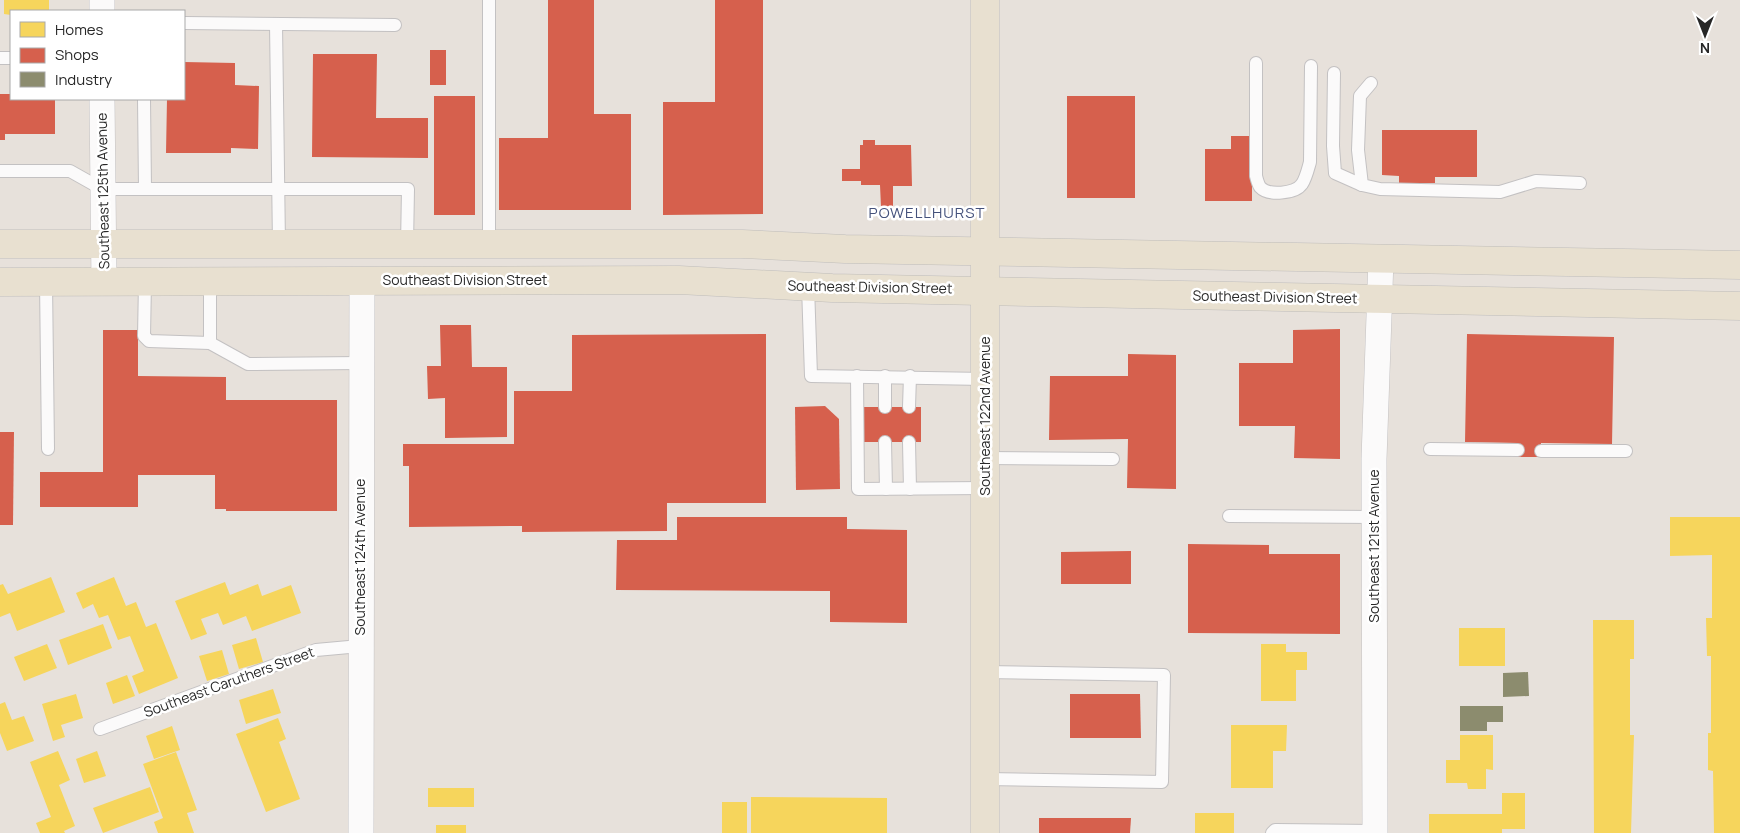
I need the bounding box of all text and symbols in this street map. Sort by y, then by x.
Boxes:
legend [10,10,185,100]
north arrow [1680,10,1730,60]
text: Homes [55,19,104,40]
text: N [1700,39,1710,58]
text: Shops [55,44,99,65]
text: Industry [55,69,112,90]
street label: Southeast 125th Avenue [92,112,113,270]
district label: POWELLHURST [869,202,985,223]
street label: Southeast Division Street [383,270,548,289]
street label: Southeast Division Street [787,276,953,297]
street label: Southeast Division Street [1192,286,1358,307]
street label: Southeast 122nd Avenue [975,336,994,496]
street label: Southeast 121st Avenue [1364,469,1383,623]
street label: Southeast 124th Avenue [350,479,369,635]
street label: Southeast Caruthers Street [141,642,317,721]

